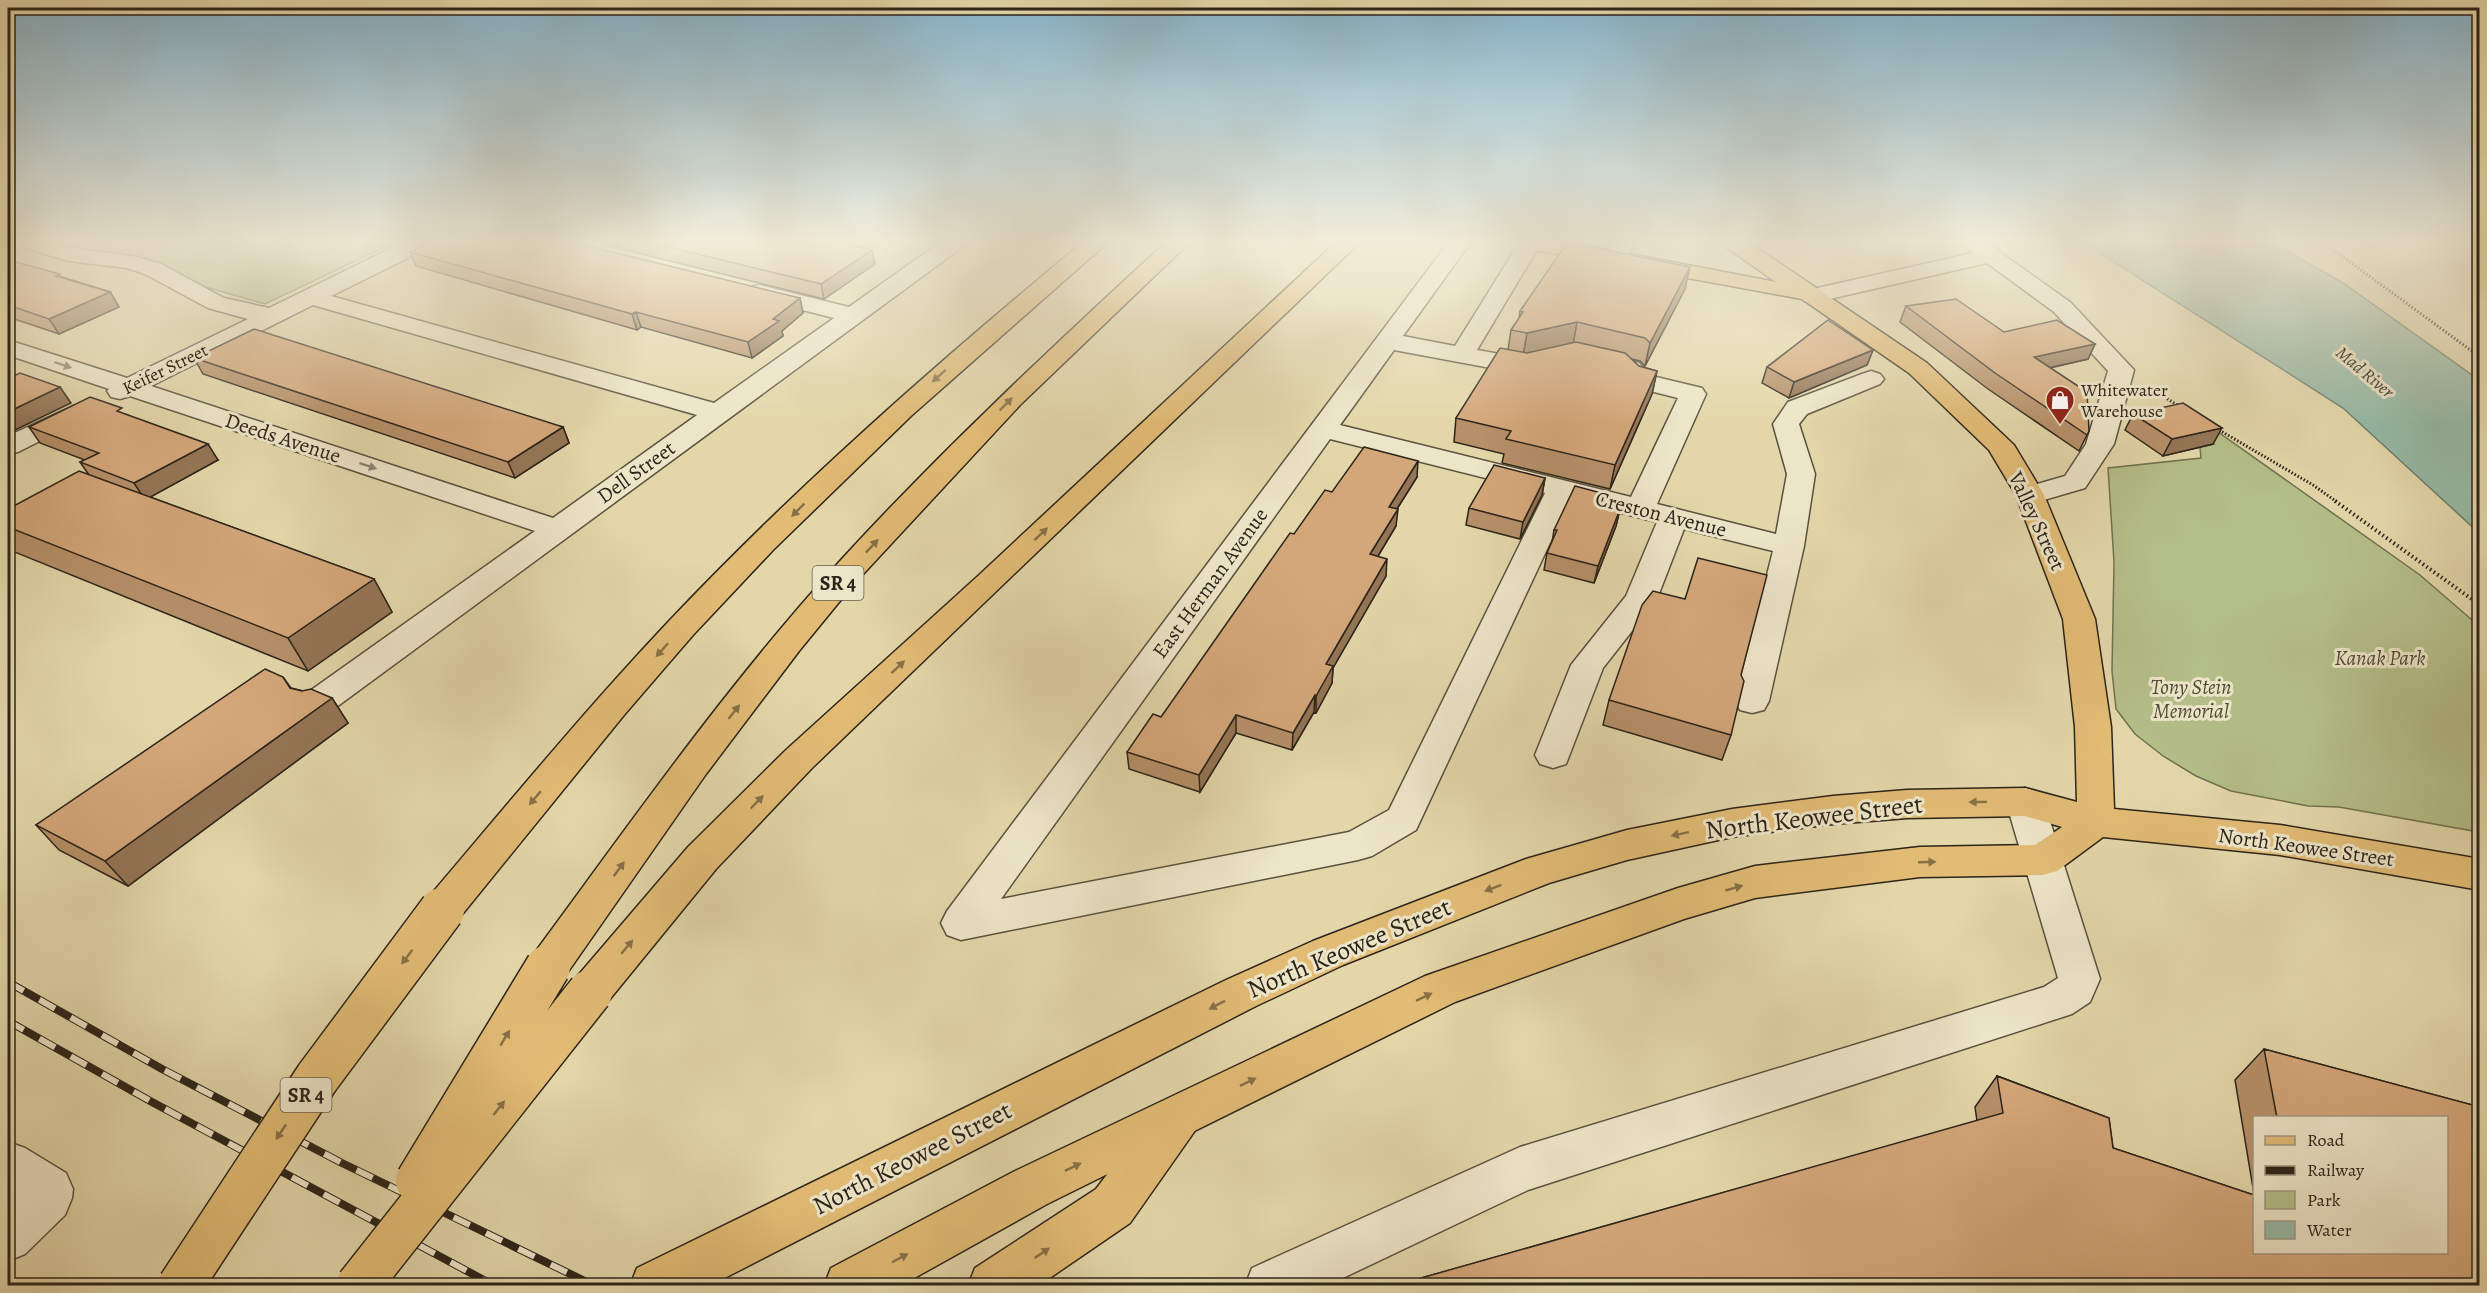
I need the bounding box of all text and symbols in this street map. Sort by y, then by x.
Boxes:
street label: Keifer Street [118,338,212,400]
water label: Mad River [2331,341,2400,404]
one-way arrow [54,361,72,370]
one-way arrow [932,369,947,383]
place label: Whitewater Warehouse [2080,378,2168,423]
shop icon: Whitewater Warehouse [2044,384,2076,426]
one-way arrow [999,397,1013,411]
street label: Deeds Avenue [222,406,344,470]
street label: Dell Street [591,434,681,510]
one-way arrow [359,462,377,472]
street label: Valley Street [2002,466,2072,575]
street label: Creston Avenue [1593,484,1729,544]
street label: East Herman Avenue [1146,502,1274,664]
one-way arrow [790,503,805,517]
one-way arrow [1033,527,1048,541]
one-way arrow [865,539,879,553]
road number: SR 4 [812,566,864,600]
one-way arrow [655,643,669,658]
park label: Kanak Park [2334,644,2426,672]
one-way arrow [890,661,905,674]
park label: Tony Stein Memorial [2151,673,2231,725]
one-way arrow [728,704,740,719]
street label: North Keowee Street [1703,786,1925,848]
one-way arrow [529,790,542,805]
one-way arrow [750,794,764,809]
one-way arrow [1968,798,1987,807]
street label: North Keowee Street [2217,821,2395,873]
one-way arrow [1670,830,1689,839]
one-way arrow [1918,857,1937,866]
one-way arrow [613,861,625,877]
one-way arrow [1725,883,1743,892]
one-way arrow [1484,884,1502,894]
street label: North Keowee Street [1241,889,1457,1007]
one-way arrow [621,939,634,955]
one-way arrow [401,949,414,965]
one-way arrow [1415,992,1432,1001]
one-way arrow [1208,1000,1225,1010]
one-way arrow [500,1029,510,1046]
road number: SR 4 [280,1078,332,1112]
one-way arrow [1240,1078,1257,1087]
street label: North Keowee Street [807,1093,1018,1223]
one-way arrow [492,1100,504,1115]
legend [2253,1116,2448,1254]
one-way arrow [275,1124,287,1140]
text: Road [2307,1128,2345,1152]
text: Railway [2307,1158,2365,1182]
one-way arrow [1065,1163,1082,1172]
text: Park [2307,1188,2341,1212]
text: Water [2306,1218,2352,1242]
one-way arrow [1034,1248,1050,1259]
one-way arrow [892,1253,909,1263]

